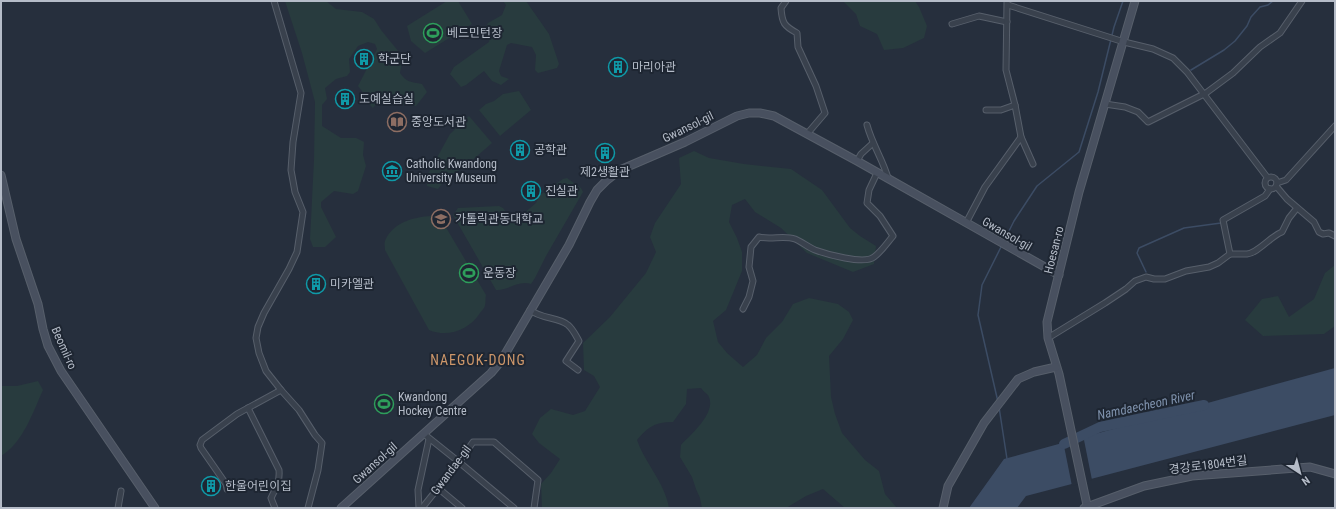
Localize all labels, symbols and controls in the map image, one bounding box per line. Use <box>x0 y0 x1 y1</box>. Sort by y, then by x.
sports icon: 베드민턴장 <box>422 22 444 44</box>
place label: 베드민턴장 <box>447 26 502 40</box>
building icon: 학군단 <box>353 48 375 70</box>
place label: 학군단 <box>378 52 411 66</box>
building icon: 마리아관 <box>607 56 629 78</box>
place label: 마리아관 <box>632 60 676 74</box>
building icon: 도예실습실 <box>334 88 356 110</box>
place label: 도예실습실 <box>359 92 414 106</box>
street label: Gwansol-gil <box>660 109 716 145</box>
library icon: 중앙도서관 <box>386 111 408 133</box>
place label: 중앙도서관 <box>411 115 466 129</box>
building icon: 공학관 <box>509 139 531 161</box>
building icon: 제2생활관 <box>594 142 616 164</box>
place label: 공학관 <box>534 143 567 157</box>
place label: Catholic Kwandong University Museum <box>406 157 497 185</box>
museum icon: Catholic Kwandong University Museum <box>381 160 403 182</box>
place label: 제2생활관 <box>580 165 630 179</box>
building icon: 진실관 <box>520 180 542 202</box>
place label: 진실관 <box>545 184 578 198</box>
school or university icon: 가톨릭관동대학교 <box>430 208 452 230</box>
place label: 가톨릭관동대학교 <box>455 212 543 226</box>
street label: Gwansol-gil <box>980 214 1034 254</box>
street label: Hoesan-ro <box>1041 225 1067 275</box>
sports icon: 운동장 <box>458 262 480 284</box>
place label: 운동장 <box>483 266 516 280</box>
building icon: 미카엘관 <box>305 273 327 295</box>
place label: 미카엘관 <box>330 277 374 291</box>
street label: Beomil-ro <box>48 324 80 372</box>
district label: NAEGOK-DONG <box>430 352 526 368</box>
water label: Namdaecheon River <box>1096 387 1197 423</box>
place label: Kwandong Hockey Centre <box>398 390 467 418</box>
sports icon: Kwandong Hockey Centre <box>373 393 395 415</box>
street label: Gwansol-gil <box>350 439 400 487</box>
street label: Gwandae-gil <box>428 443 474 497</box>
street label: 경강로1804번길 <box>1168 453 1248 477</box>
north arrow <box>1280 453 1320 493</box>
text: N <box>1299 473 1312 488</box>
building icon: 한울어린이집 <box>200 475 222 497</box>
place label: 한울어린이집 <box>225 479 291 493</box>

